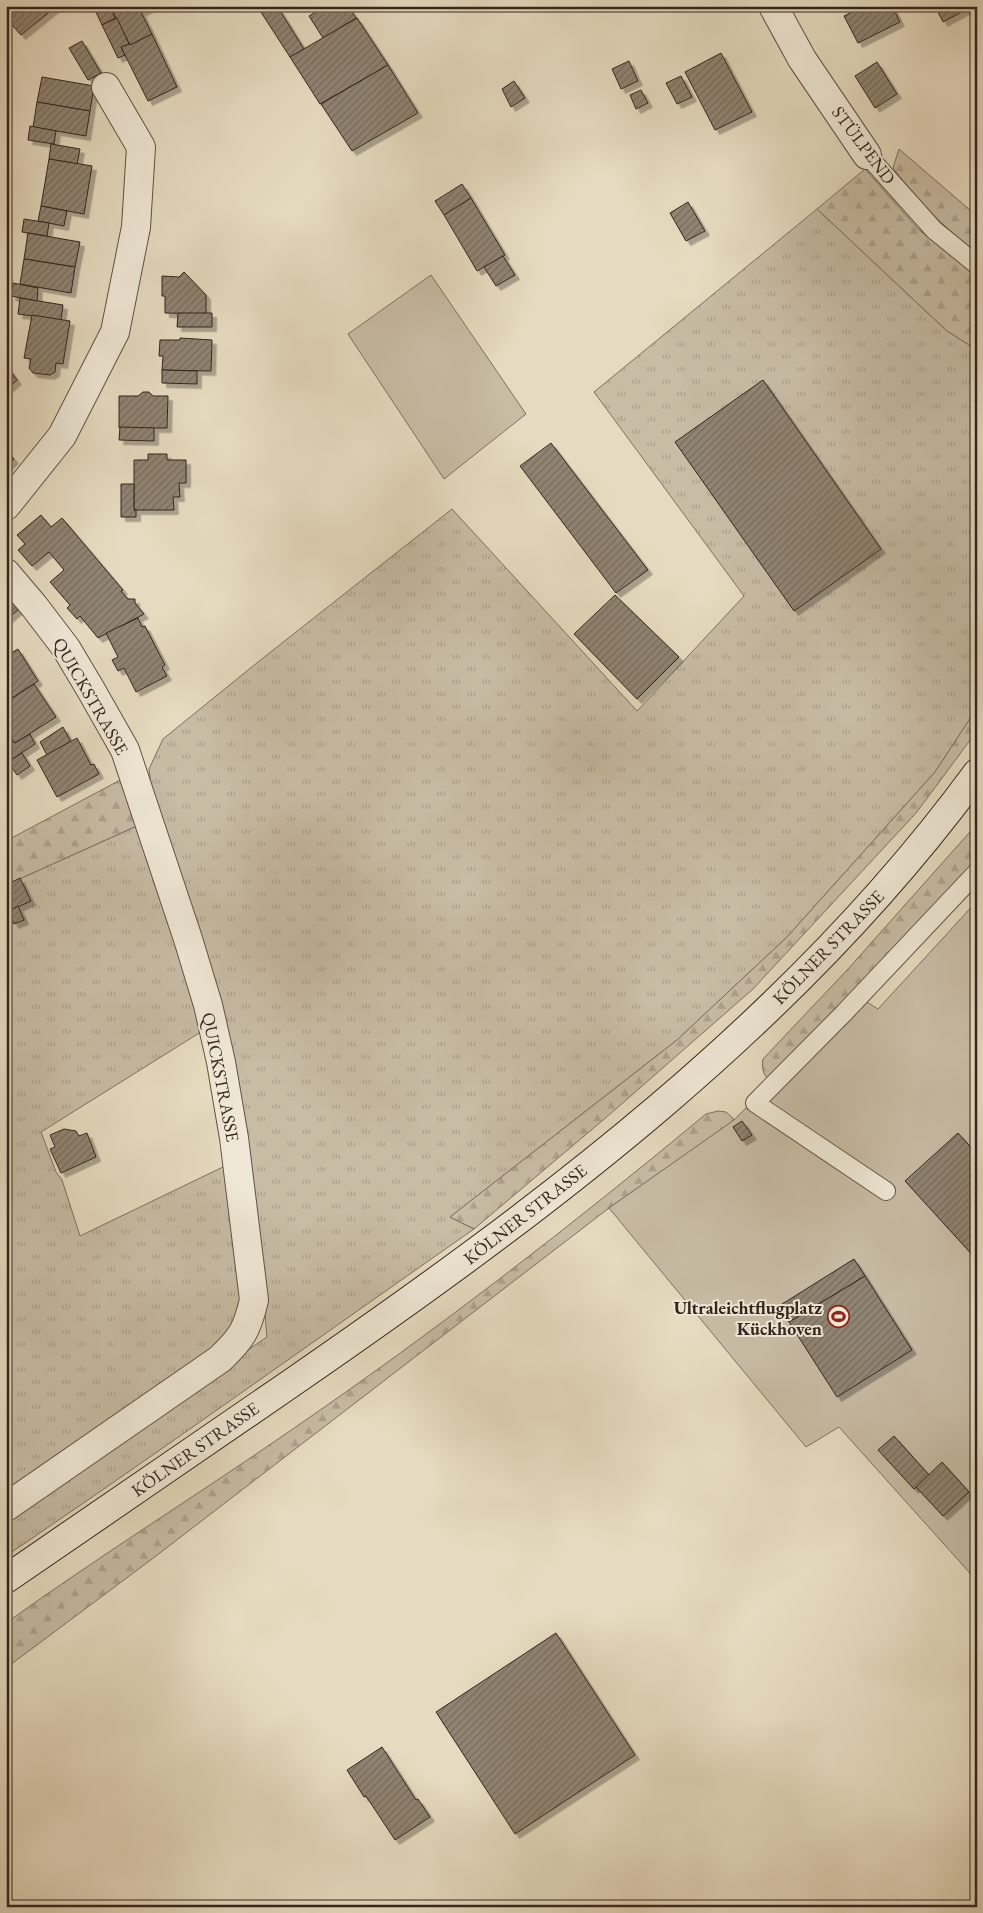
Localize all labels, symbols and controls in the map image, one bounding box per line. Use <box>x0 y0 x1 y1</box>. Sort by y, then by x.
street label: STÜLPEND <box>827 101 901 189</box>
street label: QUICKSTRASSE <box>48 633 134 759</box>
street label: KÖLNER STRASSE <box>767 885 889 1009</box>
street label: QUICKSTRASSE <box>197 1010 245 1144</box>
street label: KÖLNER STRASSE <box>459 1159 591 1269</box>
place label: Ultraleichtflugplatz Kückhoven <box>674 1296 822 1340</box>
sports icon: Ultraleichtflugplatz Kückhoven <box>826 1305 850 1329</box>
street label: KÖLNER STRASSE <box>127 1396 263 1502</box>

